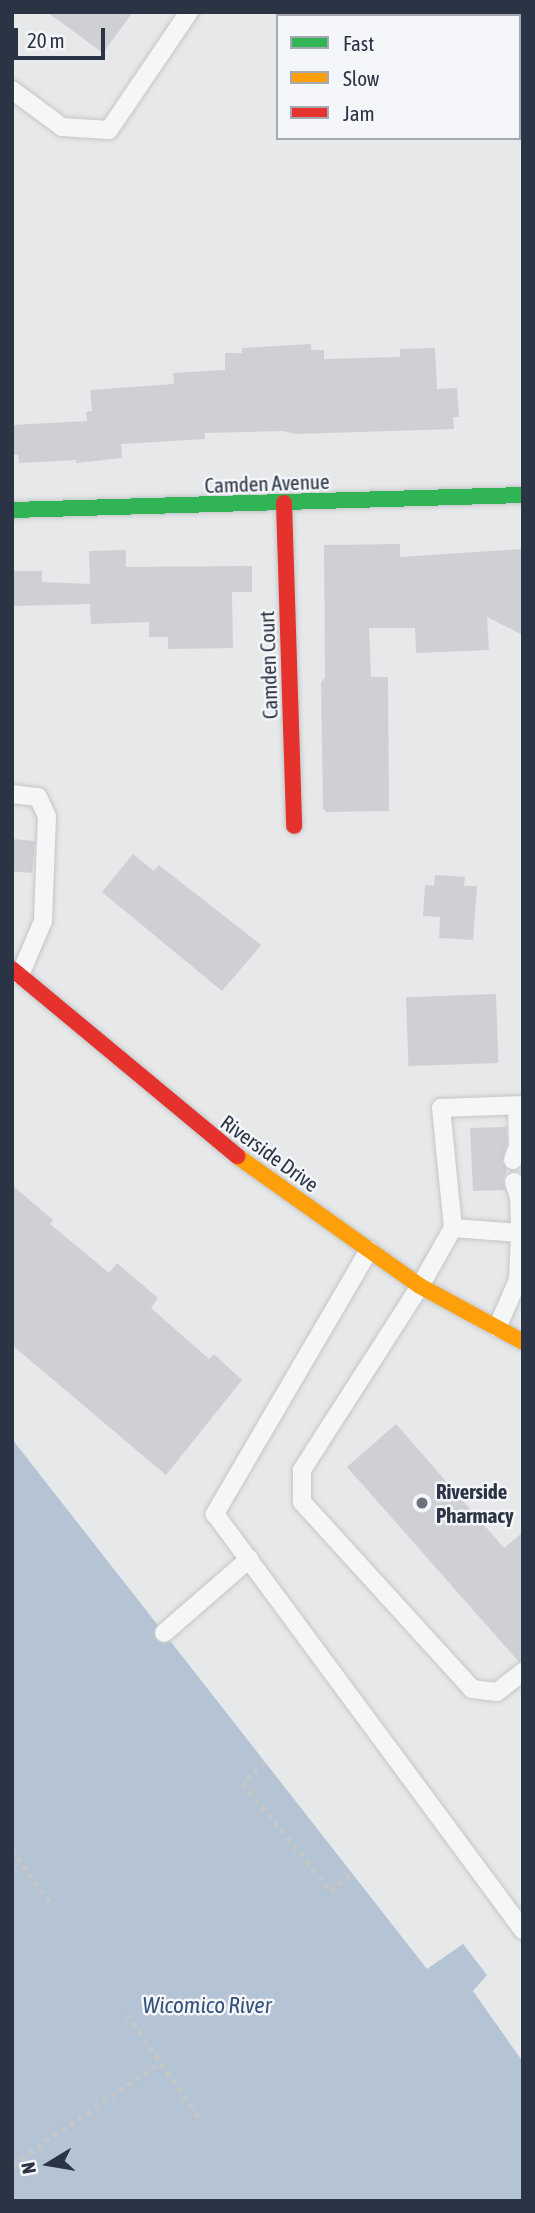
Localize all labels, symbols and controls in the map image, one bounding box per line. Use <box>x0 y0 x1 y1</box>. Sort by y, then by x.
scale bar <box>18 14 108 58</box>
legend <box>276 14 521 140</box>
text: 20 m <box>27 28 65 52</box>
text: Fast <box>343 31 374 55</box>
text: Slow <box>343 66 379 90</box>
text: Jam <box>343 101 375 125</box>
street label: Camden Avenue <box>204 468 330 498</box>
street label: Camden Court <box>254 610 282 720</box>
street label: Riverside Drive <box>216 1109 324 1197</box>
place label: Riverside Pharmacy <box>436 1478 514 1528</box>
marker: Riverside Pharmacy <box>414 1495 430 1511</box>
water label: Wicomico River <box>143 1991 271 2019</box>
north arrow <box>14 2129 84 2199</box>
text: N <box>17 2160 40 2176</box>

